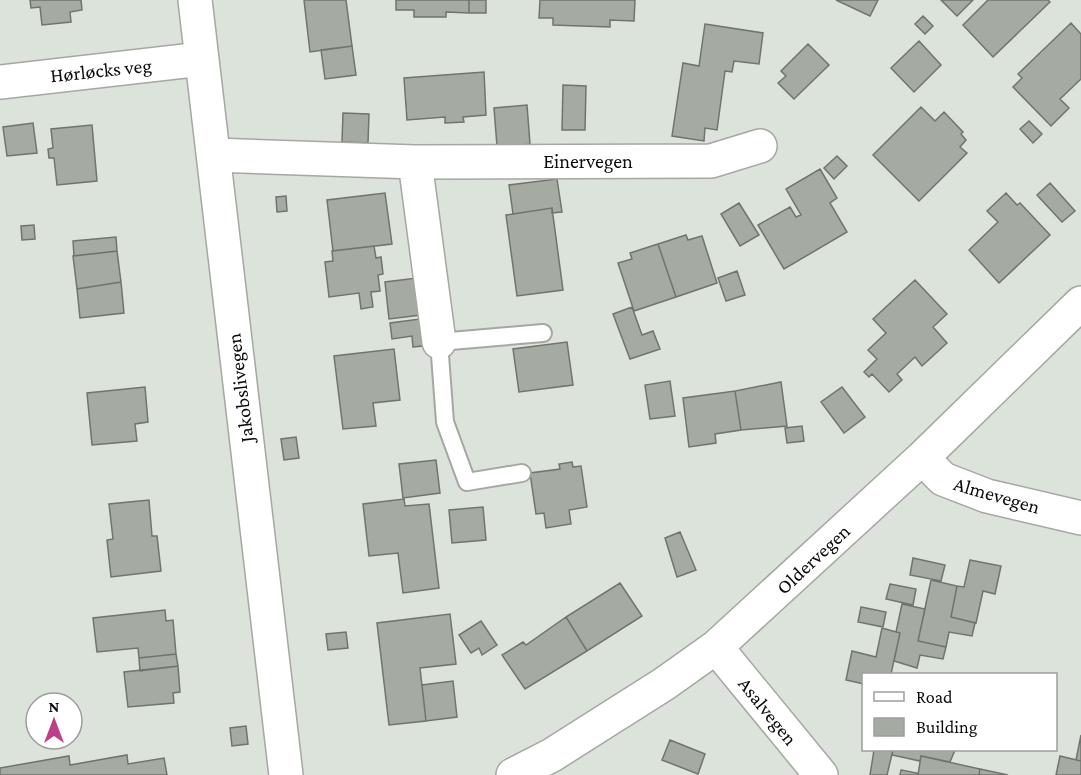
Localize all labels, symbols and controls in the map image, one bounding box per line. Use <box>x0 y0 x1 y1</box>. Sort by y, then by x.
street label: Hørløcks veg <box>49 54 153 87</box>
street label: Einervegen <box>543 150 633 173</box>
street label: Jakobslivegen <box>222 332 259 446</box>
street label: Almevegen <box>951 472 1043 519</box>
street label: Oldervegen <box>772 519 855 599</box>
street label: Asalvegen <box>733 673 802 750</box>
legend <box>862 673 1057 751</box>
text: Road <box>916 687 953 707</box>
north arrow <box>24 691 84 751</box>
text: N <box>49 698 60 715</box>
text: Building <box>916 717 978 737</box>

